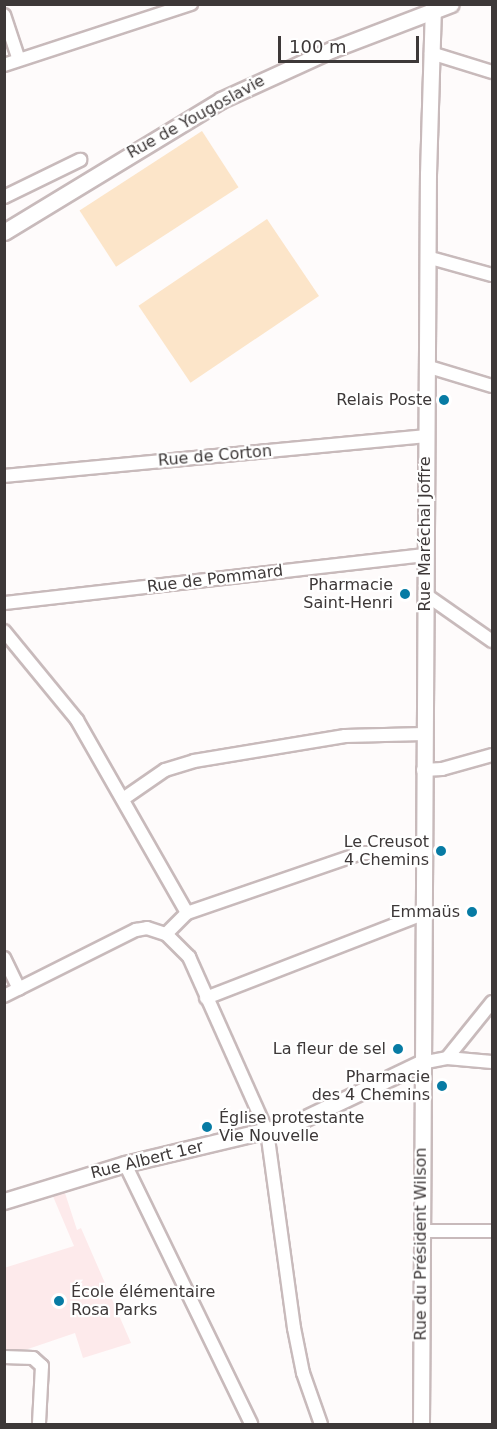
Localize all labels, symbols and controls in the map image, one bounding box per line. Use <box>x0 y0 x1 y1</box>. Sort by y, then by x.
scale bar <box>281 24 422 62</box>
text: 100 m <box>289 36 347 57</box>
street label: Rue de Yougoslavie <box>124 71 268 163</box>
place label: Relais Poste <box>336 390 432 410</box>
marker: Relais Poste <box>437 393 451 407</box>
street label: Rue de Corton <box>157 441 273 471</box>
street label: Rue Maréchal Joffre <box>415 456 435 612</box>
street label: Rue de Pommard <box>146 561 284 597</box>
place label: Pharmacie Saint-Henri <box>303 575 393 613</box>
marker: Pharmacie Saint-Henri <box>398 587 412 601</box>
place label: Le Creusot 4 Chemins <box>344 832 429 870</box>
marker: Le Creusot 4 Chemins <box>434 844 448 858</box>
place label: Emmaüs <box>390 902 460 922</box>
marker: Emmaüs <box>465 905 479 919</box>
place label: La fleur de sel <box>273 1039 386 1059</box>
marker: La fleur de sel <box>391 1042 405 1056</box>
place label: Pharmacie des 4 Chemins <box>312 1067 430 1105</box>
marker: Pharmacie des 4 Chemins <box>435 1079 449 1093</box>
place label: Église protestante Vie Nouvelle <box>219 1108 364 1146</box>
marker: Église protestante Vie Nouvelle <box>200 1120 214 1134</box>
street label: Rue Albert 1er <box>89 1137 205 1183</box>
street label: Rue du Président Wilson <box>411 1147 431 1341</box>
place label: École élémentaire Rosa Parks <box>71 1282 215 1320</box>
marker: École élémentaire Rosa Parks <box>52 1294 66 1308</box>

